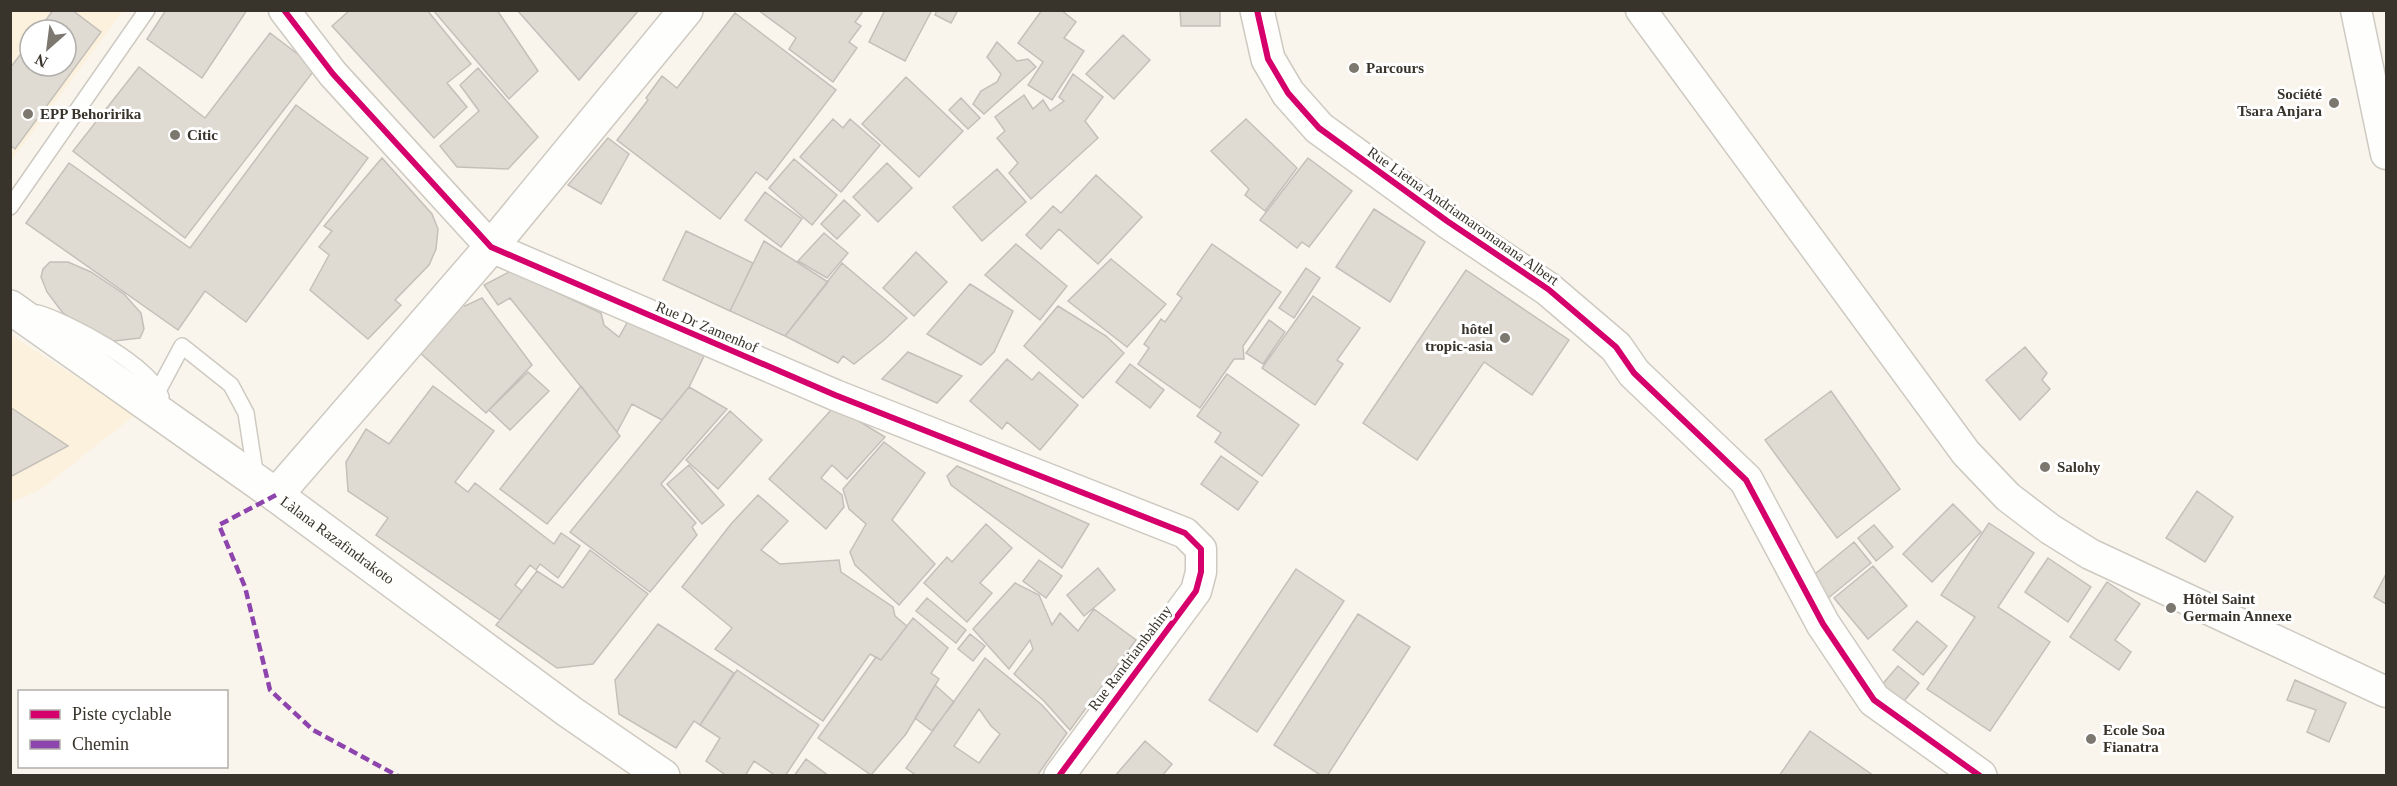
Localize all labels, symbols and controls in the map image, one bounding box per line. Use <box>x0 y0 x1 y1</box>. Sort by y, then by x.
north arrow <box>18 18 78 78</box>
text: N <box>32 50 50 71</box>
place label: Parcours <box>1366 60 1424 76</box>
marker: Parcours <box>1347 61 1361 75</box>
place label: Société Tsara Anjara <box>2237 86 2322 119</box>
marker: Société Tsara Anjara <box>2327 96 2341 110</box>
place label: EPP Behoririka <box>40 106 142 122</box>
marker: EPP Behoririka <box>21 107 35 121</box>
place label: Citic <box>187 127 218 143</box>
marker: Citic <box>168 128 182 142</box>
street label: Rue Lietna Andriamaromanana Albert <box>1364 144 1562 289</box>
street label: Rue Dr Zamenhof <box>654 298 760 356</box>
place label: hôtel tropic-asia <box>1425 321 1493 354</box>
marker: hôtel tropic-asia <box>1498 331 1512 345</box>
place label: Salohy <box>2057 459 2101 475</box>
marker: Salohy <box>2038 460 2052 474</box>
street label: Làlana Razafindrakoto <box>277 493 397 587</box>
place label: Hôtel Saint Germain Annexe <box>2183 591 2292 624</box>
marker: Hôtel Saint Germain Annexe <box>2164 601 2178 615</box>
street label: Rue Randriambahiny <box>1085 602 1175 714</box>
legend <box>18 690 228 768</box>
text: Piste cyclable <box>72 704 171 724</box>
place label: Ecole Soa Fianatra <box>2103 722 2166 755</box>
marker: Ecole Soa Fianatra <box>2084 732 2098 746</box>
text: Chemin <box>72 734 129 754</box>

